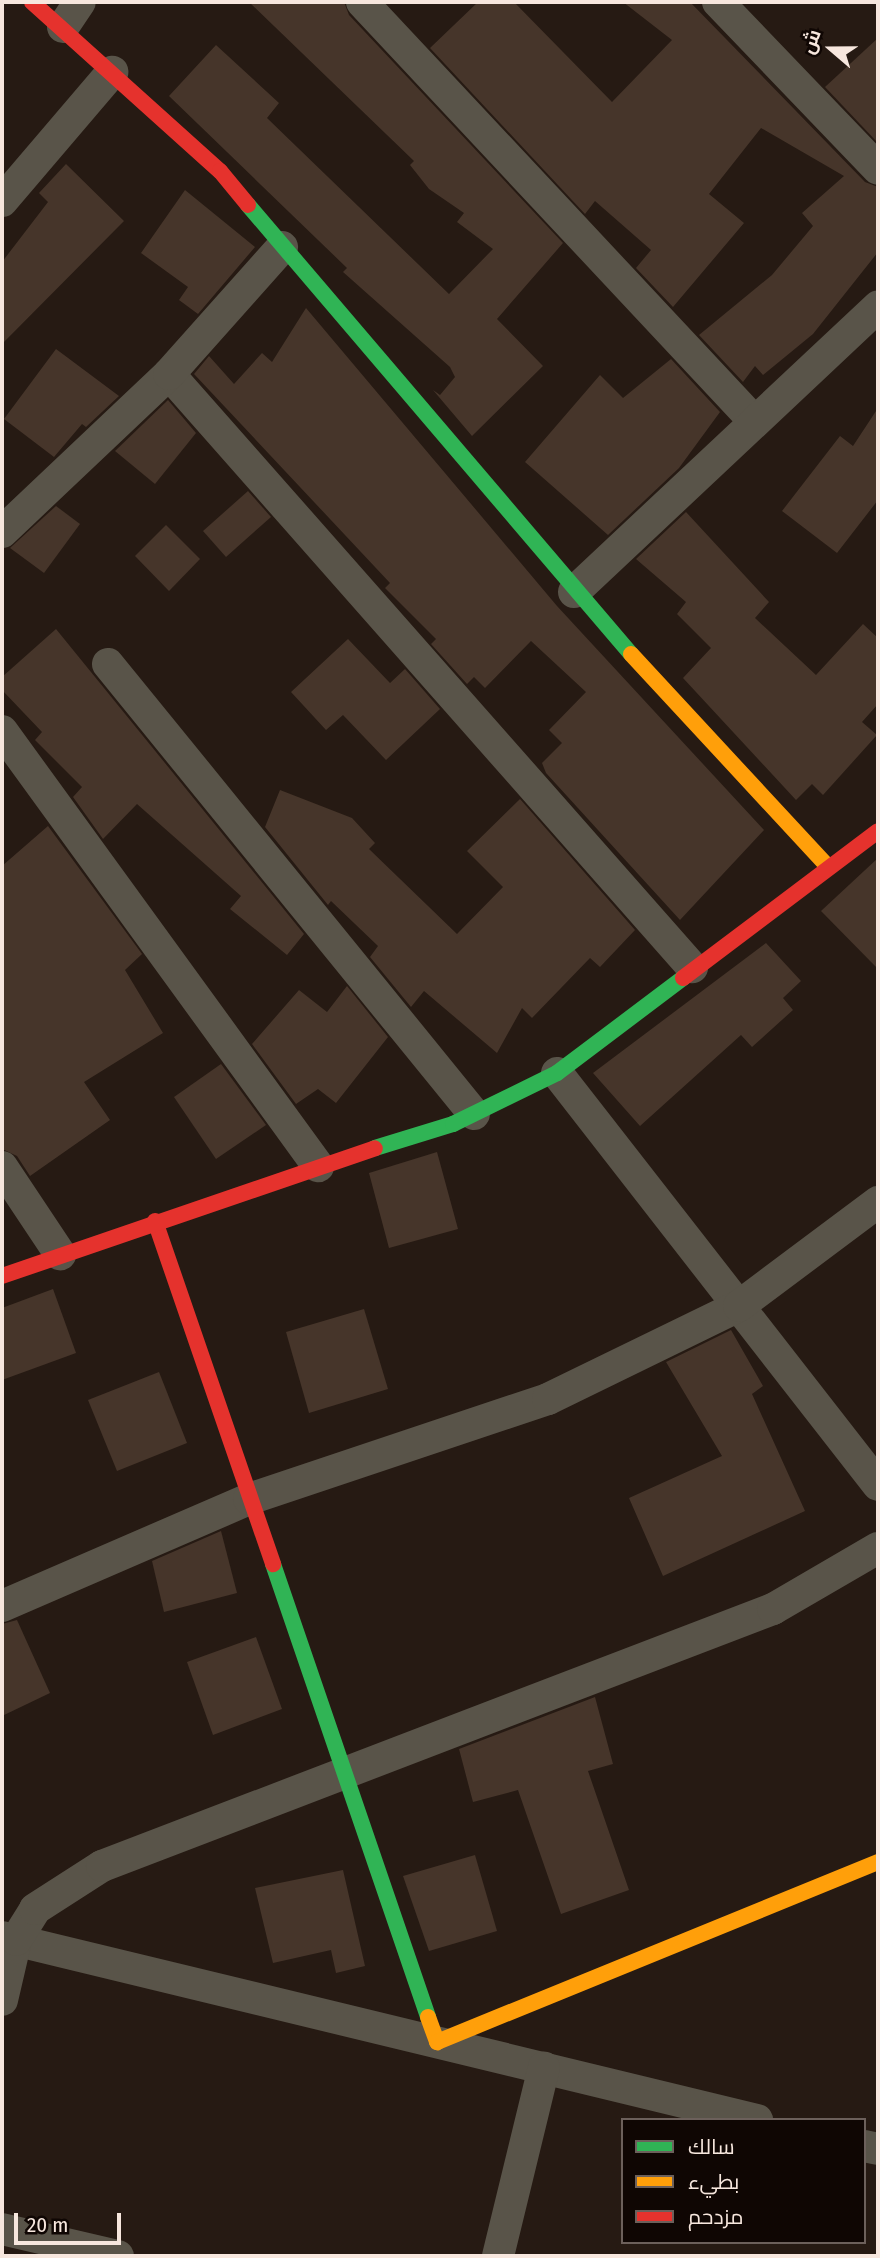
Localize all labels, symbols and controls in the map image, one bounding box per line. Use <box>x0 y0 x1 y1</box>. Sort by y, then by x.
north arrow <box>796 14 866 84</box>
text: ش <box>796 26 826 57</box>
legend <box>621 2118 866 2244</box>
text: سالك <box>688 2134 735 2160</box>
text: بطيء <box>688 2169 739 2195</box>
scale bar <box>18 2198 124 2242</box>
text: مزدحم <box>688 2204 743 2230</box>
text: 20 m <box>27 2212 68 2238</box>

